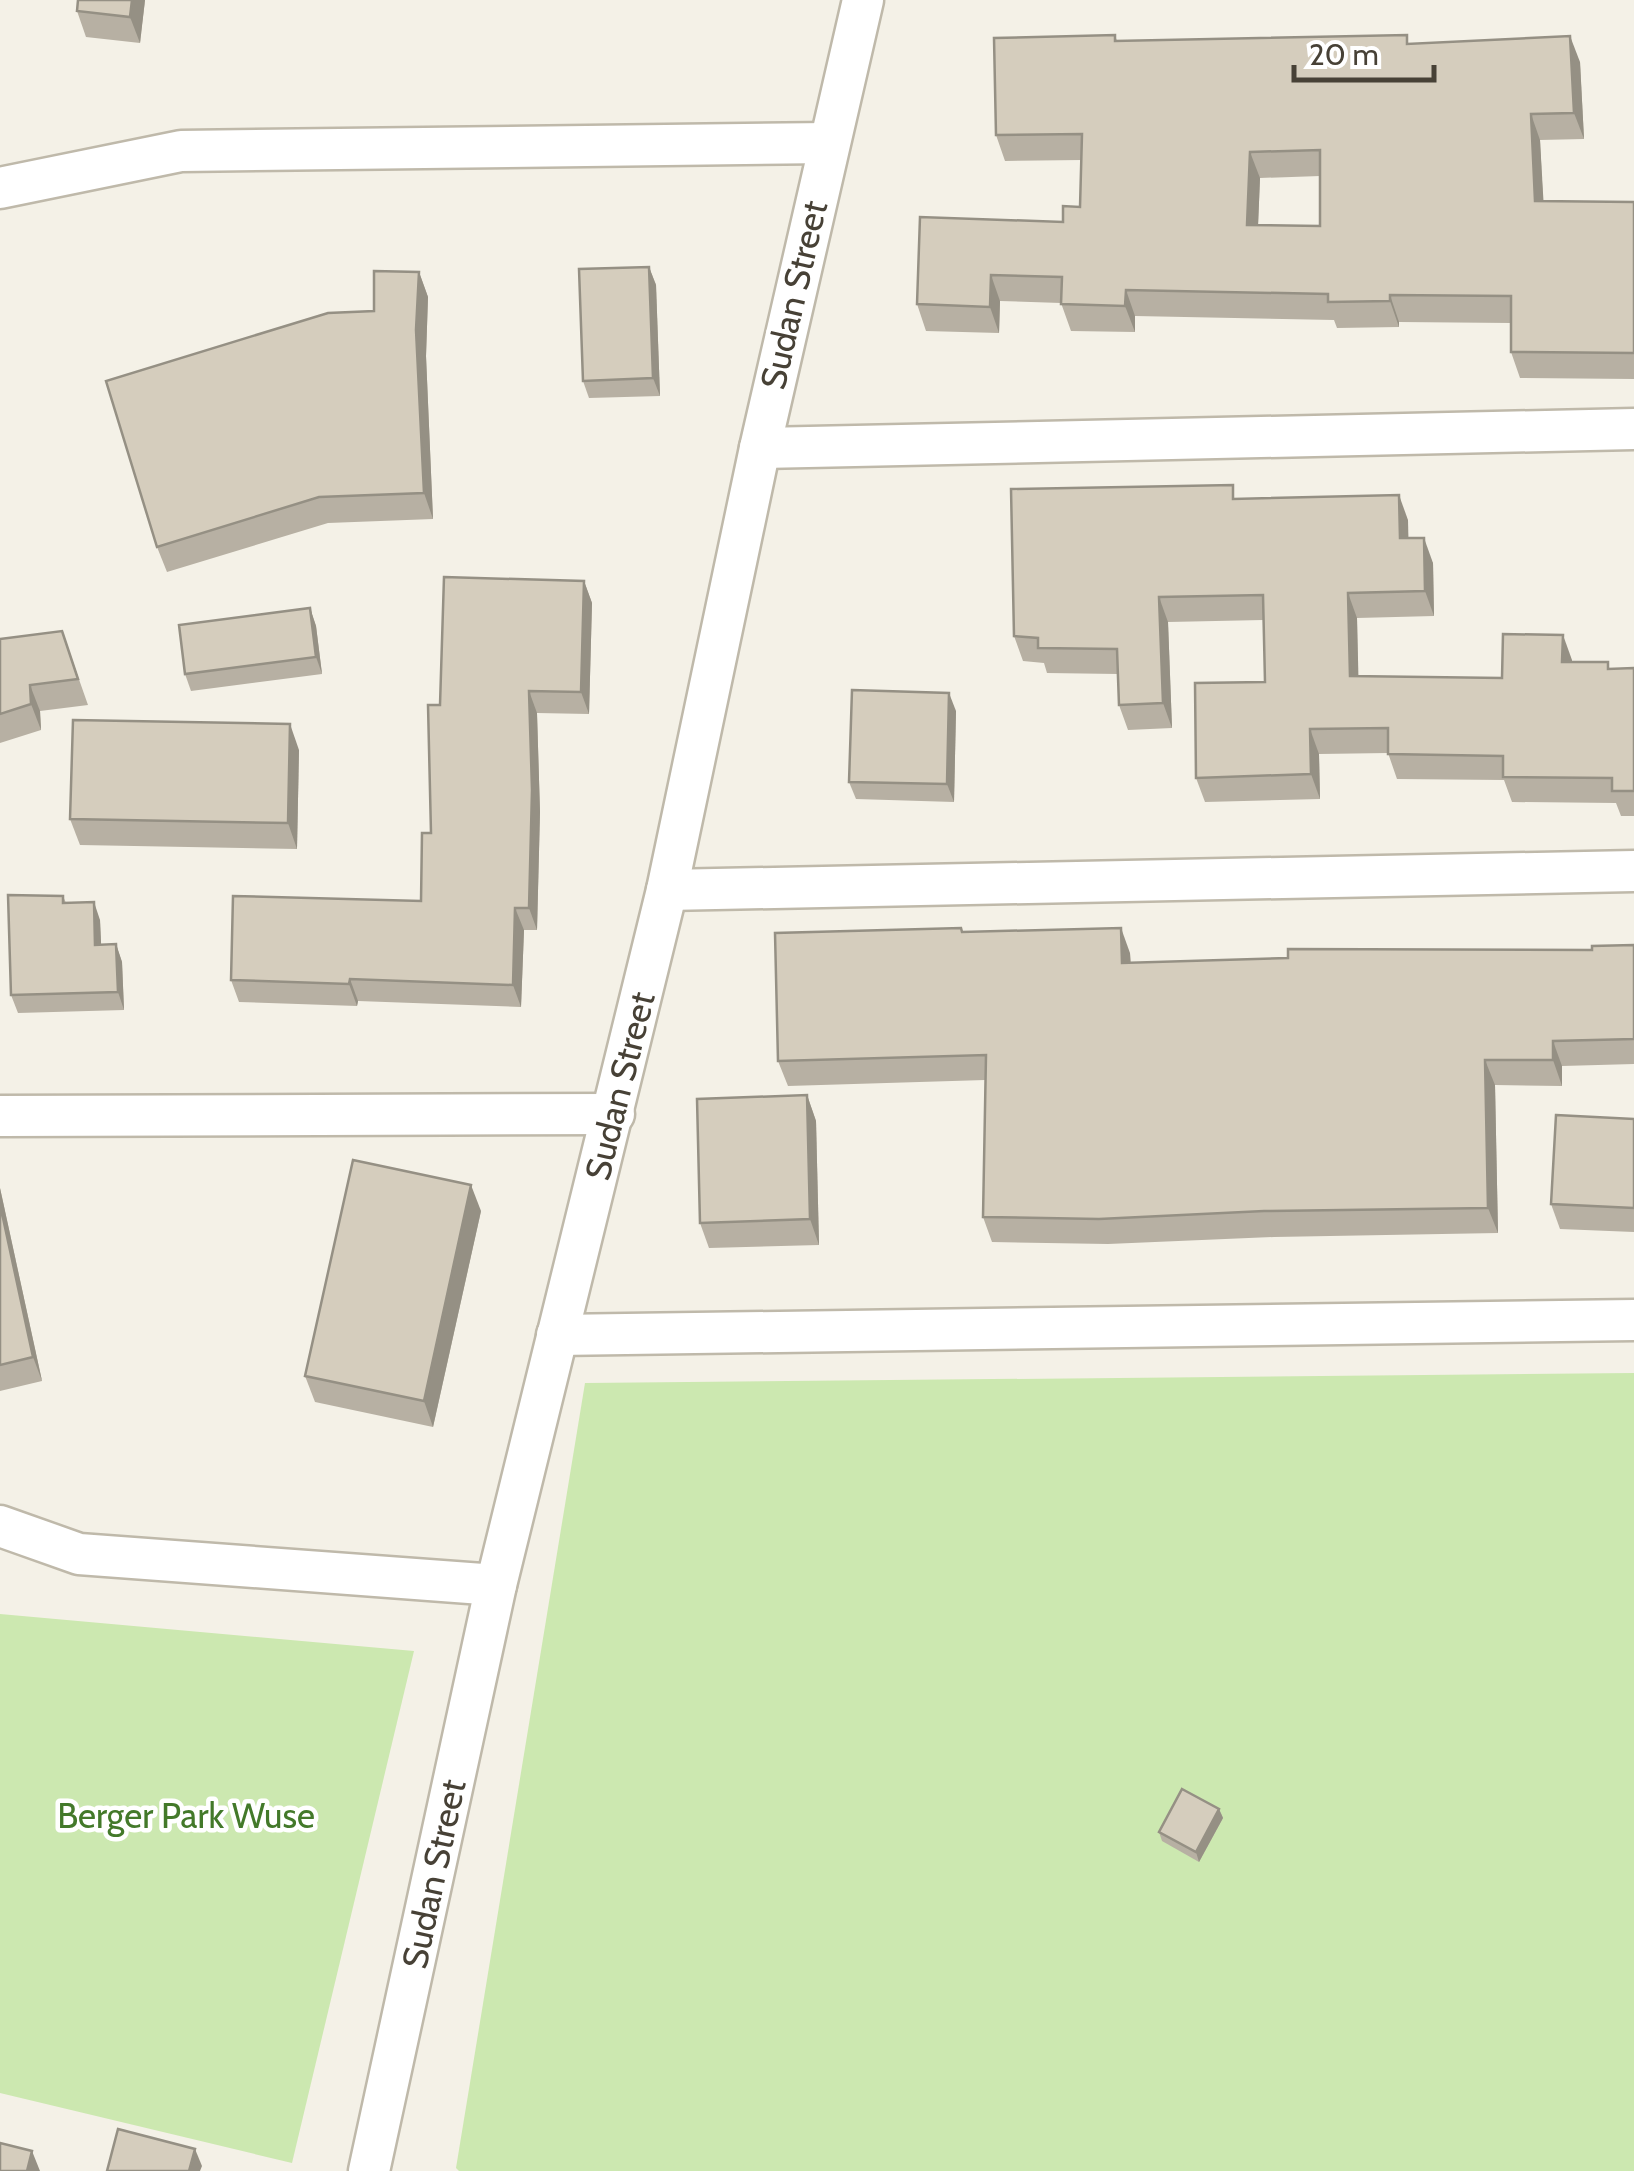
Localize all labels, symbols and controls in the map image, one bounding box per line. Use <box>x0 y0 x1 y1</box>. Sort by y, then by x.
scale bar <box>1294 20 1434 82</box>
text: 20 m <box>1309 36 1379 73</box>
street label: Sudan Street <box>751 196 836 393</box>
street label: Sudan Street <box>575 987 664 1184</box>
street label: Sudan Street <box>393 1775 475 1972</box>
park label: Berger Park Wuse <box>57 1794 315 1837</box>

